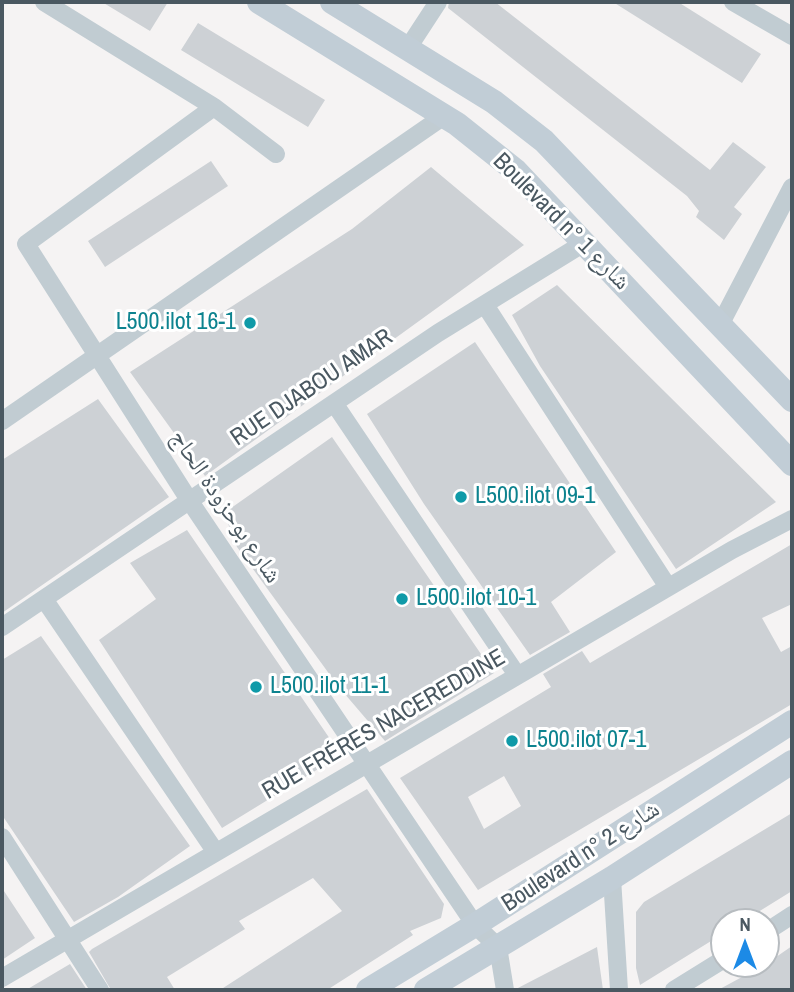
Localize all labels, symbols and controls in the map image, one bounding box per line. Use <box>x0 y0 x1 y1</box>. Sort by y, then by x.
street label: Boulevard n° شارع 1 <box>486 147 636 297</box>
place label: L500.ilot 16-1 <box>116 309 236 337</box>
marker: L500.ilot 16-1 <box>242 315 258 331</box>
street label: RUE DJABOU AMAR <box>226 323 398 453</box>
street label: شارع بوحزودة الحاج <box>163 425 287 589</box>
place label: L500.ilot 09-1 <box>475 483 595 511</box>
marker: L500.ilot 09-1 <box>453 489 469 505</box>
place label: L500.ilot 10-1 <box>416 585 536 613</box>
marker: L500.ilot 10-1 <box>394 591 410 607</box>
street label: RUE FRÉRES NACEREDDINE <box>257 644 511 806</box>
place label: L500.ilot 11-1 <box>270 673 389 701</box>
marker: L500.ilot 11-1 <box>248 679 264 695</box>
place label: L500.ilot 07-1 <box>526 727 646 755</box>
marker: L500.ilot 07-1 <box>504 733 520 749</box>
street label: Boulevard n° شارع 2 <box>497 795 665 919</box>
north arrow <box>710 908 780 978</box>
text: N <box>739 911 751 937</box>

